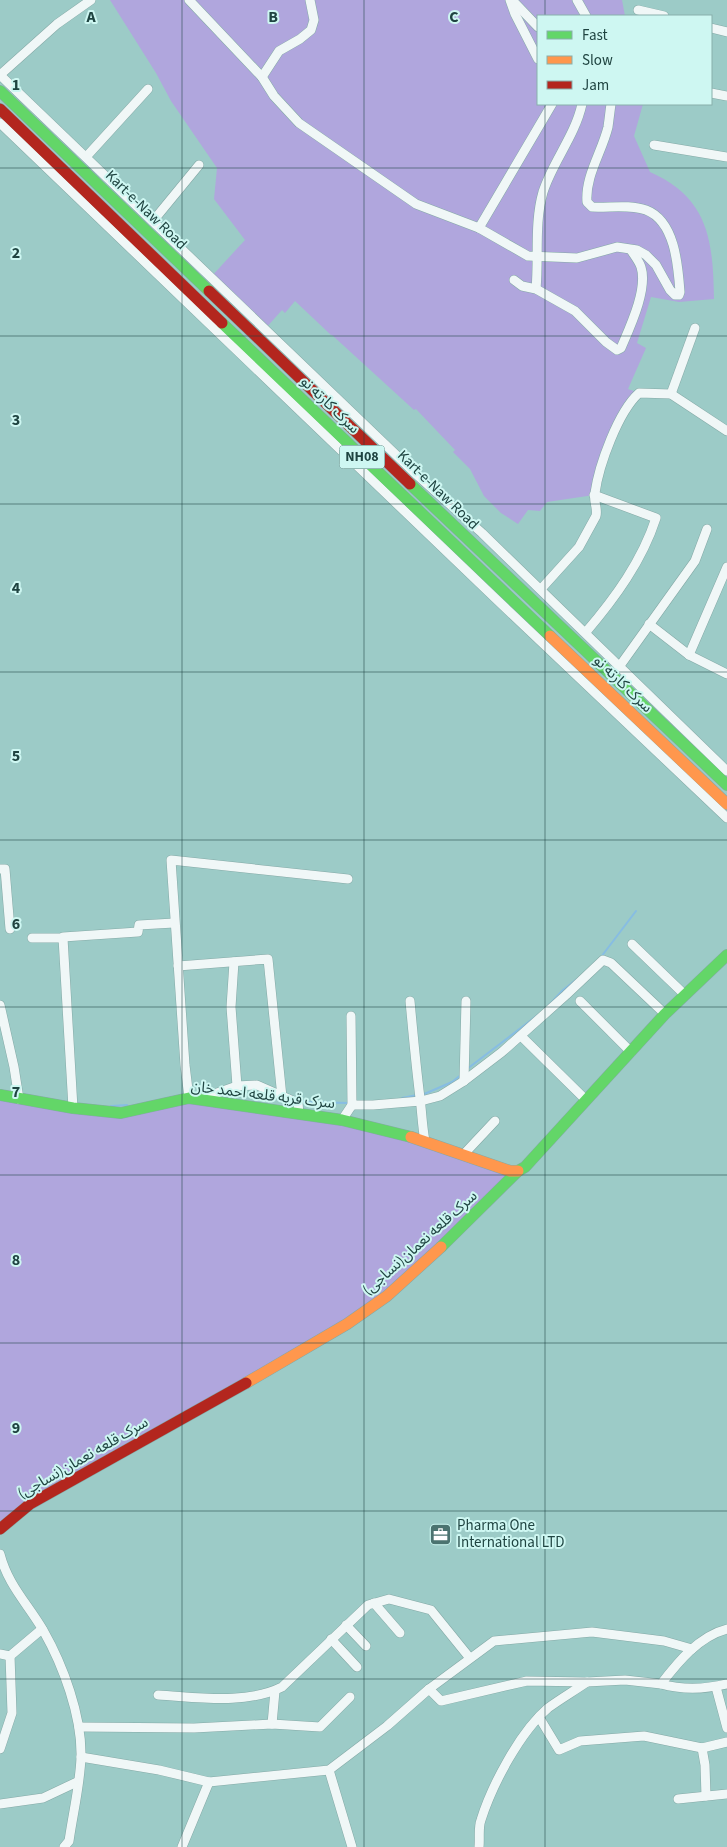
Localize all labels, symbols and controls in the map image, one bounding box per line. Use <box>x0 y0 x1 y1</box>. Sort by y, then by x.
text: A <box>85 6 96 28</box>
text: B <box>268 6 278 28</box>
text: C <box>449 6 459 28</box>
legend <box>537 15 712 105</box>
text: Fast <box>582 25 608 46</box>
text: Slow <box>582 50 613 71</box>
text: 1 <box>12 74 20 96</box>
text: Jam <box>582 75 609 96</box>
street label: Kart-e-Naw Road <box>100 166 192 254</box>
text: 2 <box>12 242 20 264</box>
street label: سرک کارته نو <box>296 371 364 439</box>
text: 3 <box>12 409 20 431</box>
road number: NH08 <box>340 446 384 468</box>
street label: Kart-e-Naw Road <box>392 446 484 534</box>
text: 4 <box>12 577 21 599</box>
street label: سرک کارته نو <box>589 650 657 718</box>
text: 5 <box>12 745 20 767</box>
text: 6 <box>12 913 20 935</box>
street label: سرک قریه قلعه احمد خان <box>190 1076 337 1114</box>
text: 7 <box>12 1081 20 1103</box>
street label: سرک قلعه نعمان(نساجی) <box>358 1186 482 1300</box>
text: 8 <box>12 1249 20 1271</box>
street label: سرک قلعه نعمان(نساجی) <box>14 1412 152 1504</box>
text: 9 <box>12 1417 20 1439</box>
place label: Pharma One International LTD <box>457 1515 564 1553</box>
office icon: Pharma One International LTD <box>429 1522 453 1546</box>

